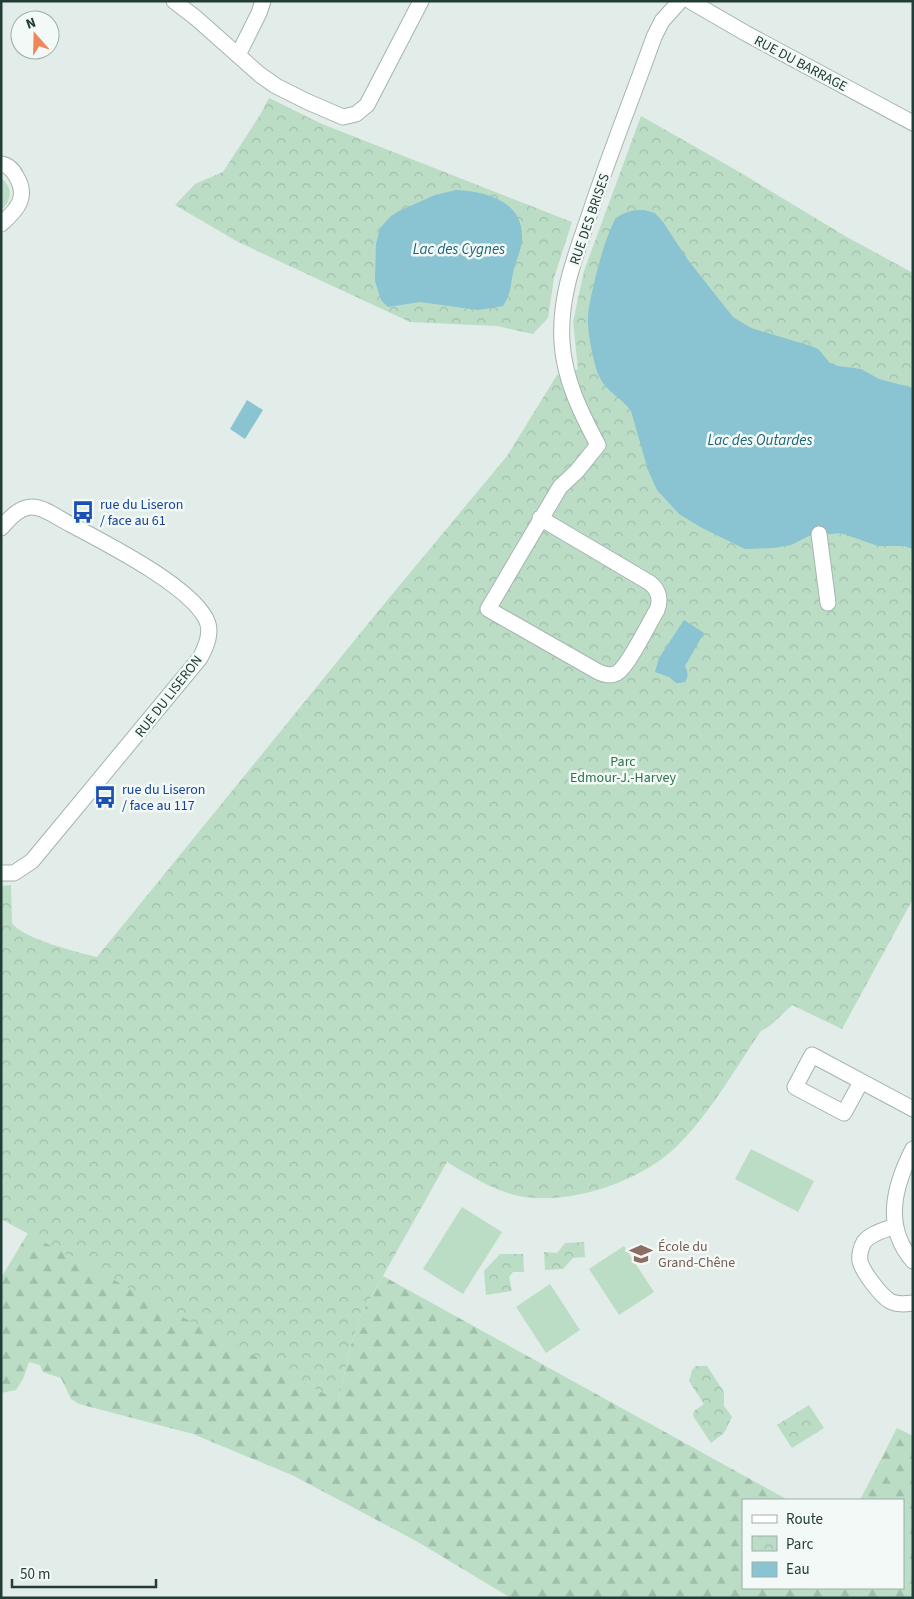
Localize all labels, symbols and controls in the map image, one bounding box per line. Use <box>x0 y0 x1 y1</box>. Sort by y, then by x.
north arrow <box>10 10 60 60</box>
text: N <box>23 13 39 35</box>
street label: RUE DU BARRAGE <box>750 31 851 97</box>
street label: RUE DES BRISES <box>565 171 615 268</box>
water label: Lac des Cygnes <box>413 239 505 260</box>
water label: Lac des Outardes <box>708 430 812 451</box>
place label: rue du Liseron / face au 61 <box>100 495 183 531</box>
bus stop icon: rue du Liseron / face au 61 <box>70 499 96 525</box>
street label: RUE DU LISERON <box>130 651 207 742</box>
park label: Parc Edmour-J.-Harvey <box>570 752 676 788</box>
place label: rue du Liseron / face au 117 <box>122 780 205 816</box>
bus stop icon: rue du Liseron / face au 117 <box>92 784 118 810</box>
place label: École du Grand-Chêne <box>658 1237 735 1273</box>
school or university icon: École du Grand-Chêne <box>628 1241 654 1267</box>
legend <box>742 1499 904 1589</box>
text: Route <box>786 1509 823 1530</box>
text: Parc <box>786 1534 813 1555</box>
scale bar <box>12 1556 156 1588</box>
text: Eau <box>786 1559 810 1580</box>
text: 50 m <box>20 1564 50 1585</box>

